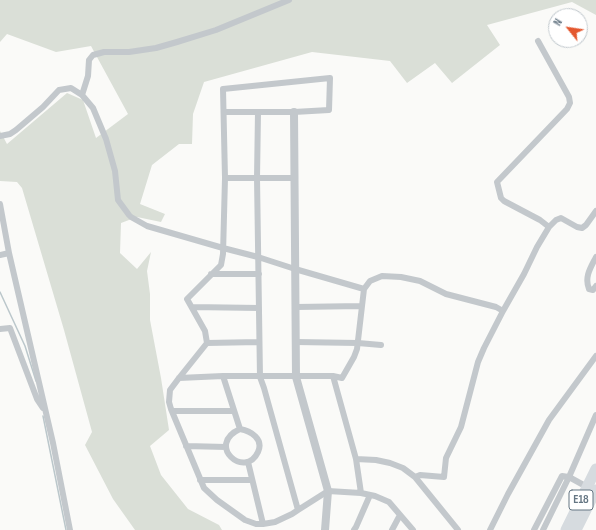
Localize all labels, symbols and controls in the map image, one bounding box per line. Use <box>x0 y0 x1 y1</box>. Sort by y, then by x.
north arrow <box>548 8 588 48</box>
text: N <box>551 16 565 28</box>
road number: E18 <box>569 490 593 510</box>

